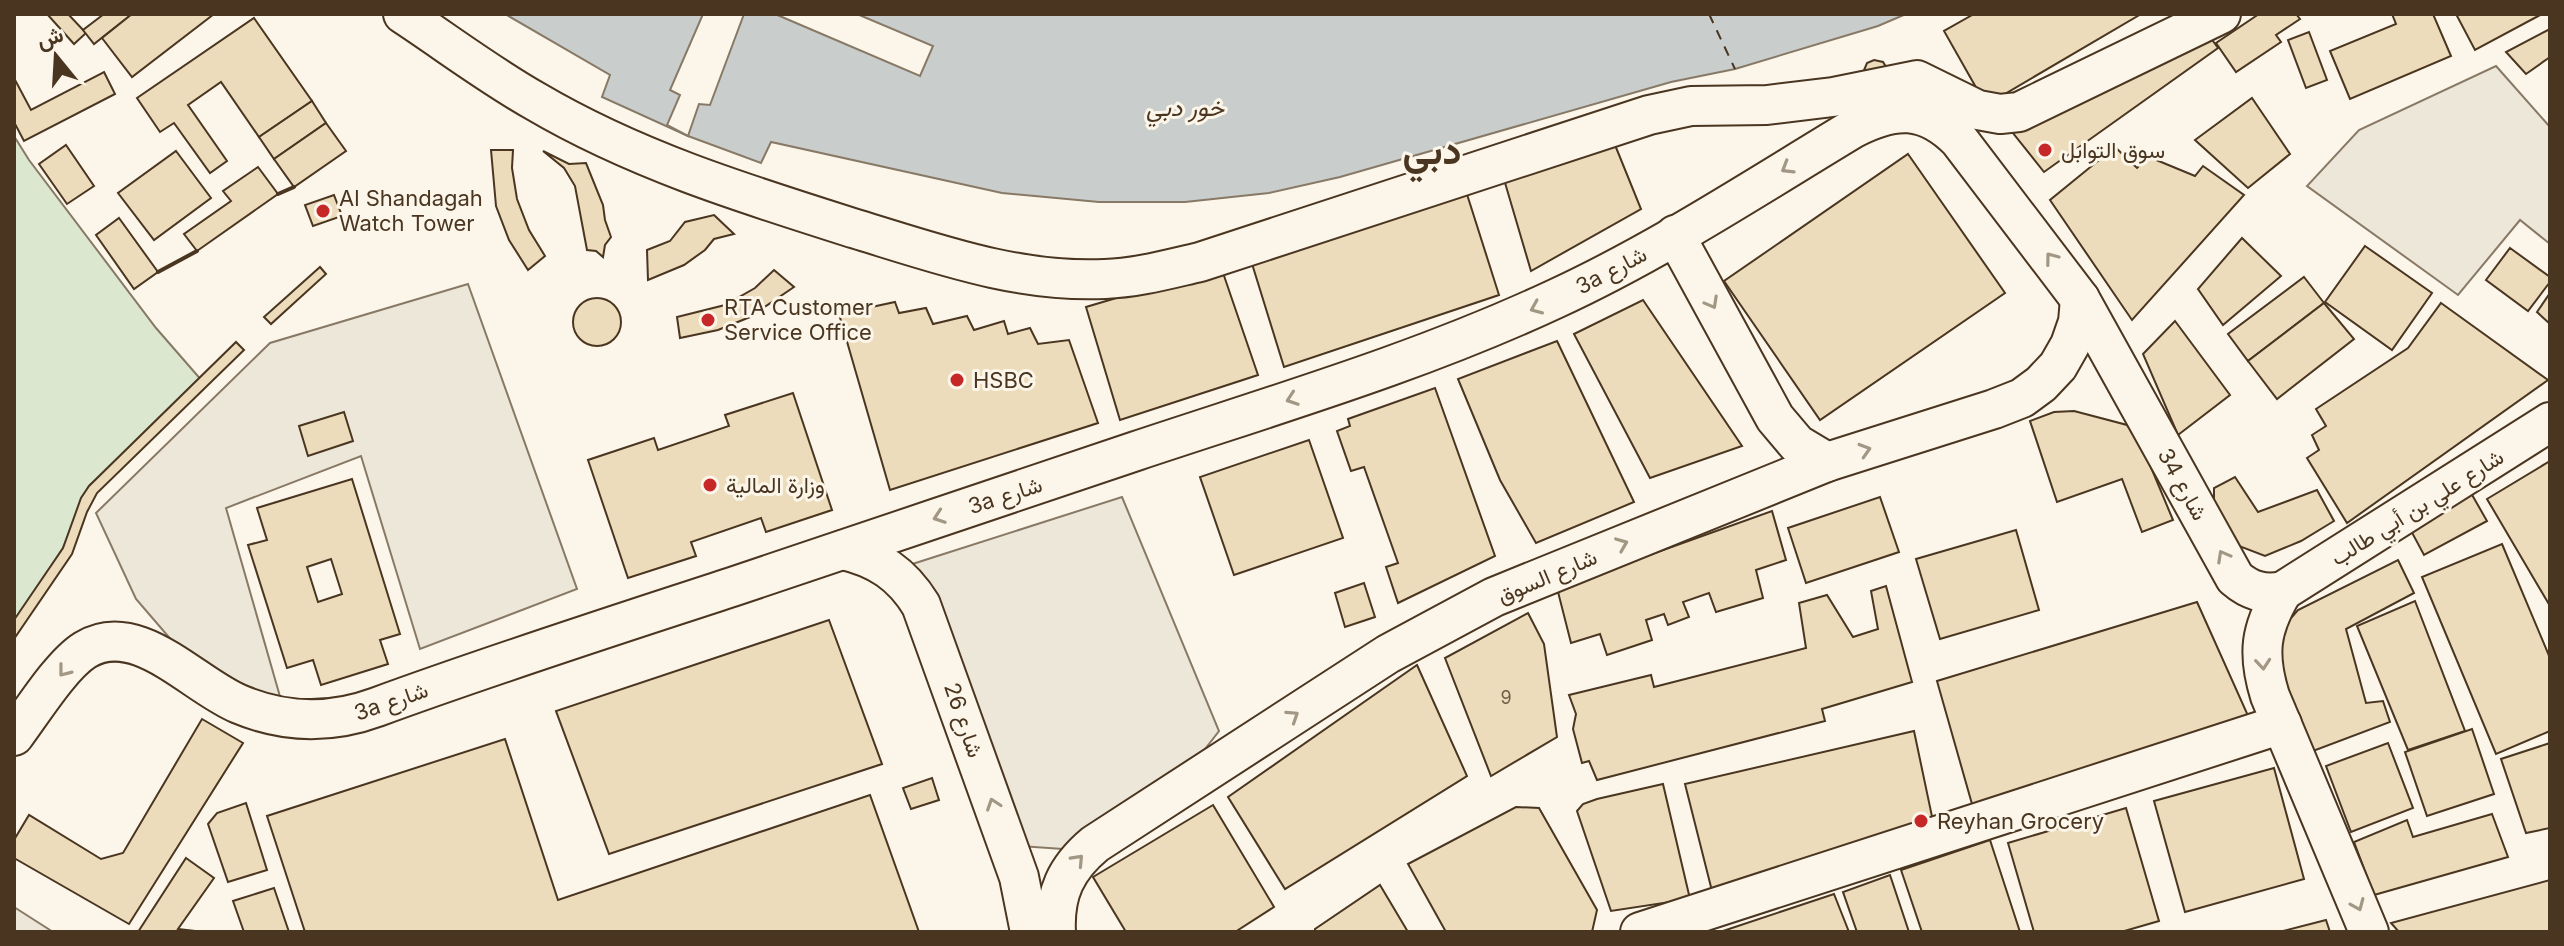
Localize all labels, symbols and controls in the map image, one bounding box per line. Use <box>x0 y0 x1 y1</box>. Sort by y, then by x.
north arrow <box>16 16 96 96</box>
text: ش <box>33 21 67 54</box>
water label: خور دبي <box>1146 93 1225 127</box>
district label: دبي <box>1402 127 1462 183</box>
place label: سوق التوابل <box>2061 137 2165 164</box>
marker: سوق التوابل <box>2036 141 2054 159</box>
one-way arrow <box>1781 158 1796 174</box>
place label: Al Shandagah Watch Tower <box>339 185 483 236</box>
marker: Al Shandagah Watch Tower <box>314 202 332 220</box>
street label: 3a شارع <box>1571 241 1652 301</box>
one-way arrow <box>2047 253 2061 267</box>
place label: RTA Customer Service Office <box>724 294 873 345</box>
one-way arrow <box>1702 295 1718 309</box>
one-way arrow <box>1529 298 1544 314</box>
marker: RTA Customer Service Office <box>699 311 717 329</box>
place label: HSBC <box>973 367 1034 393</box>
marker: HSBC <box>948 371 966 389</box>
one-way arrow <box>1286 390 1300 406</box>
one-way arrow <box>1857 443 1871 459</box>
street label: شارع 34 <box>2151 443 2213 525</box>
street label: شارع علي بن أبي طالب <box>2326 443 2511 576</box>
street label: 3a شارع <box>965 471 1046 521</box>
place label: وزارة المالية <box>726 472 825 499</box>
marker: وزارة المالية <box>701 476 719 494</box>
one-way arrow <box>933 507 947 523</box>
one-way arrow <box>1614 538 1628 554</box>
street label: شارع السوق <box>1493 543 1601 610</box>
one-way arrow <box>2217 551 2233 565</box>
one-way arrow <box>2254 658 2271 671</box>
one-way arrow <box>59 662 73 677</box>
street label: 3a شارع <box>351 676 432 728</box>
street label: شارع 26 <box>937 679 989 762</box>
house number: 9 <box>1500 687 1512 708</box>
one-way arrow <box>1285 710 1299 725</box>
one-way arrow <box>986 797 1003 811</box>
place label: Reyhan Grocery <box>1937 808 2104 834</box>
marker: Reyhan Grocery <box>1912 812 1930 830</box>
one-way arrow <box>1069 855 1083 870</box>
one-way arrow <box>2348 897 2364 911</box>

